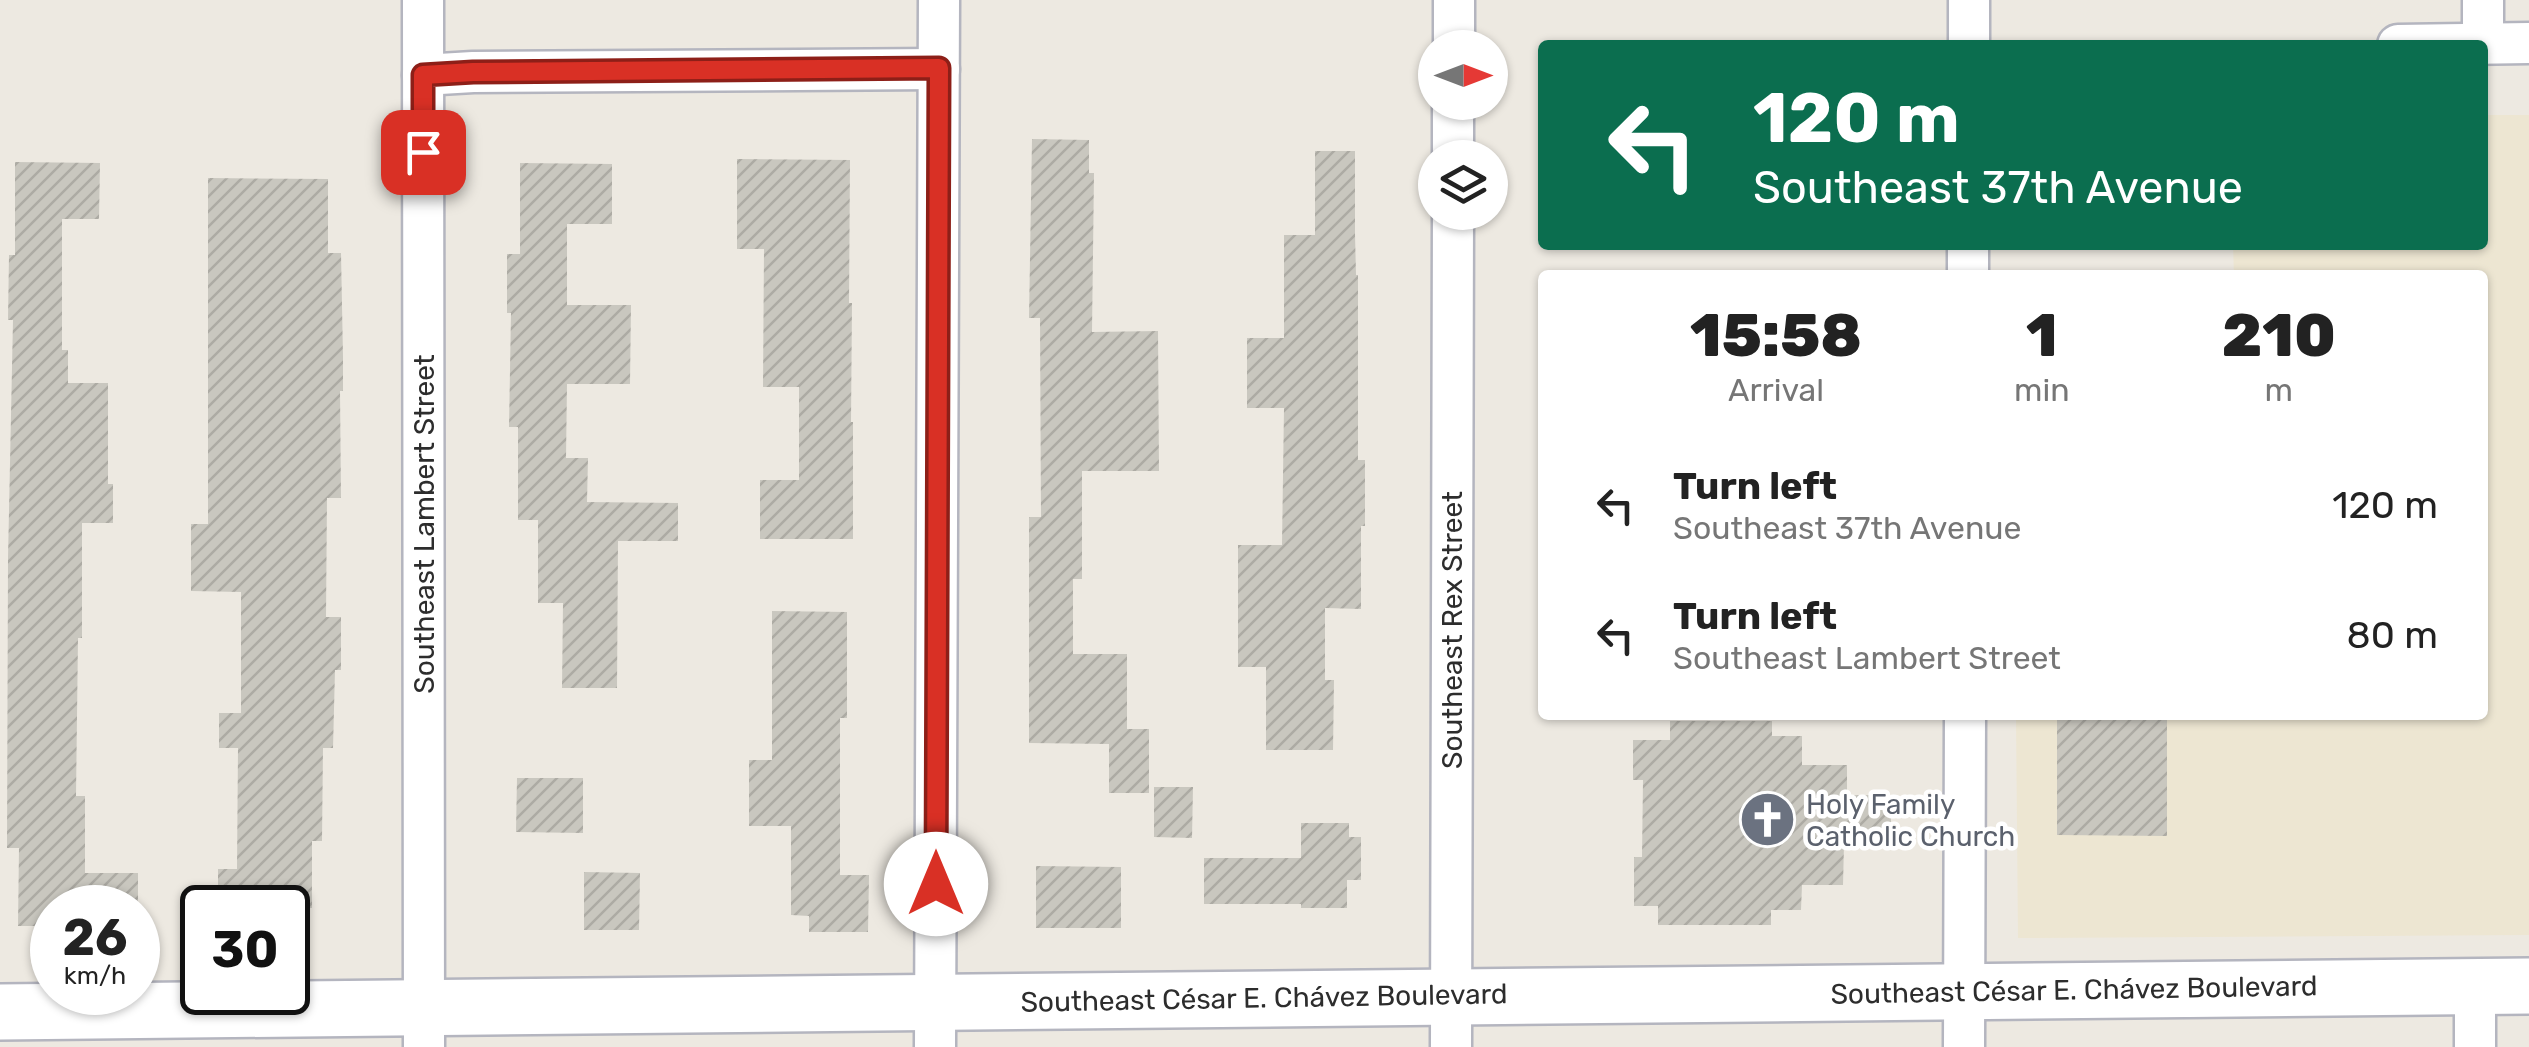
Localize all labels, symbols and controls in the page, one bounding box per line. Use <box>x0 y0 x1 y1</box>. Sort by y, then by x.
north arrow <box>1418 30 1508 120</box>
map controls <box>1418 30 1508 230</box>
text: 120 m <box>1753 77 1960 160</box>
icon: left <box>1588 80 1718 210</box>
pin <box>381 110 466 195</box>
icon: arrive <box>396 125 451 180</box>
button: layers <box>1418 140 1508 230</box>
text: Southeast 37th Avenue <box>1753 161 2243 214</box>
text: 15:58 <box>1690 300 1862 371</box>
text: 1 <box>2026 300 2058 371</box>
text: 210 <box>2222 300 2336 371</box>
street label: Southeast Lambert Street <box>408 354 441 694</box>
text: Arrival <box>1728 371 1824 409</box>
text: min <box>2014 371 2070 409</box>
text: m <box>2265 371 2293 409</box>
text: Turn left <box>1673 463 1837 509</box>
icon: left <box>1588 478 1643 533</box>
text: 120 m <box>2332 482 2438 528</box>
street label: Southeast Rex Street <box>1436 491 1469 769</box>
text: Southeast 37th Avenue <box>1673 509 2022 547</box>
text: Turn left <box>1673 593 1837 639</box>
icon: left <box>1588 608 1643 663</box>
text: 80 m <box>2347 612 2438 658</box>
text: Southeast Lambert Street <box>1673 639 2061 677</box>
place label: Holy Family Catholic Church <box>1806 788 2015 853</box>
church icon: Holy Family Catholic Church <box>1737 790 1797 850</box>
position arrow <box>884 832 988 936</box>
speed limit sign: 30 <box>180 885 310 1015</box>
text: 26 <box>62 908 128 968</box>
text: km/h <box>64 961 126 990</box>
street label: Southeast César E. Chávez Boulevard <box>1830 969 2318 1011</box>
street label: Southeast César E. Chávez Boulevard <box>1020 977 1508 1019</box>

